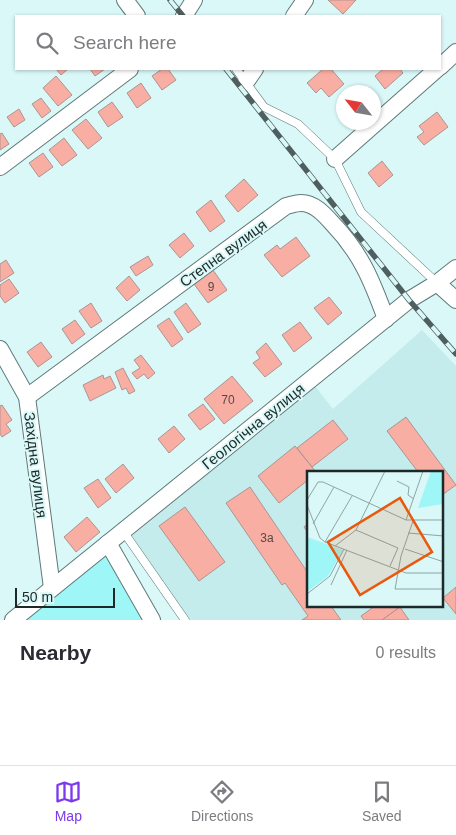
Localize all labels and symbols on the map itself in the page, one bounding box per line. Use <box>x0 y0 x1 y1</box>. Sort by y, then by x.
north arrow <box>336 85 381 130</box>
street label: Степна вулиця <box>176 216 270 290</box>
house number: 9 <box>208 280 215 294</box>
street label: Геологічна вулиця <box>198 379 308 473</box>
house number: 70 <box>221 393 235 407</box>
street label: Західна вулиця <box>21 411 51 519</box>
inset map <box>307 471 444 608</box>
house number: 3а <box>260 531 274 545</box>
scale bar <box>15 585 115 608</box>

